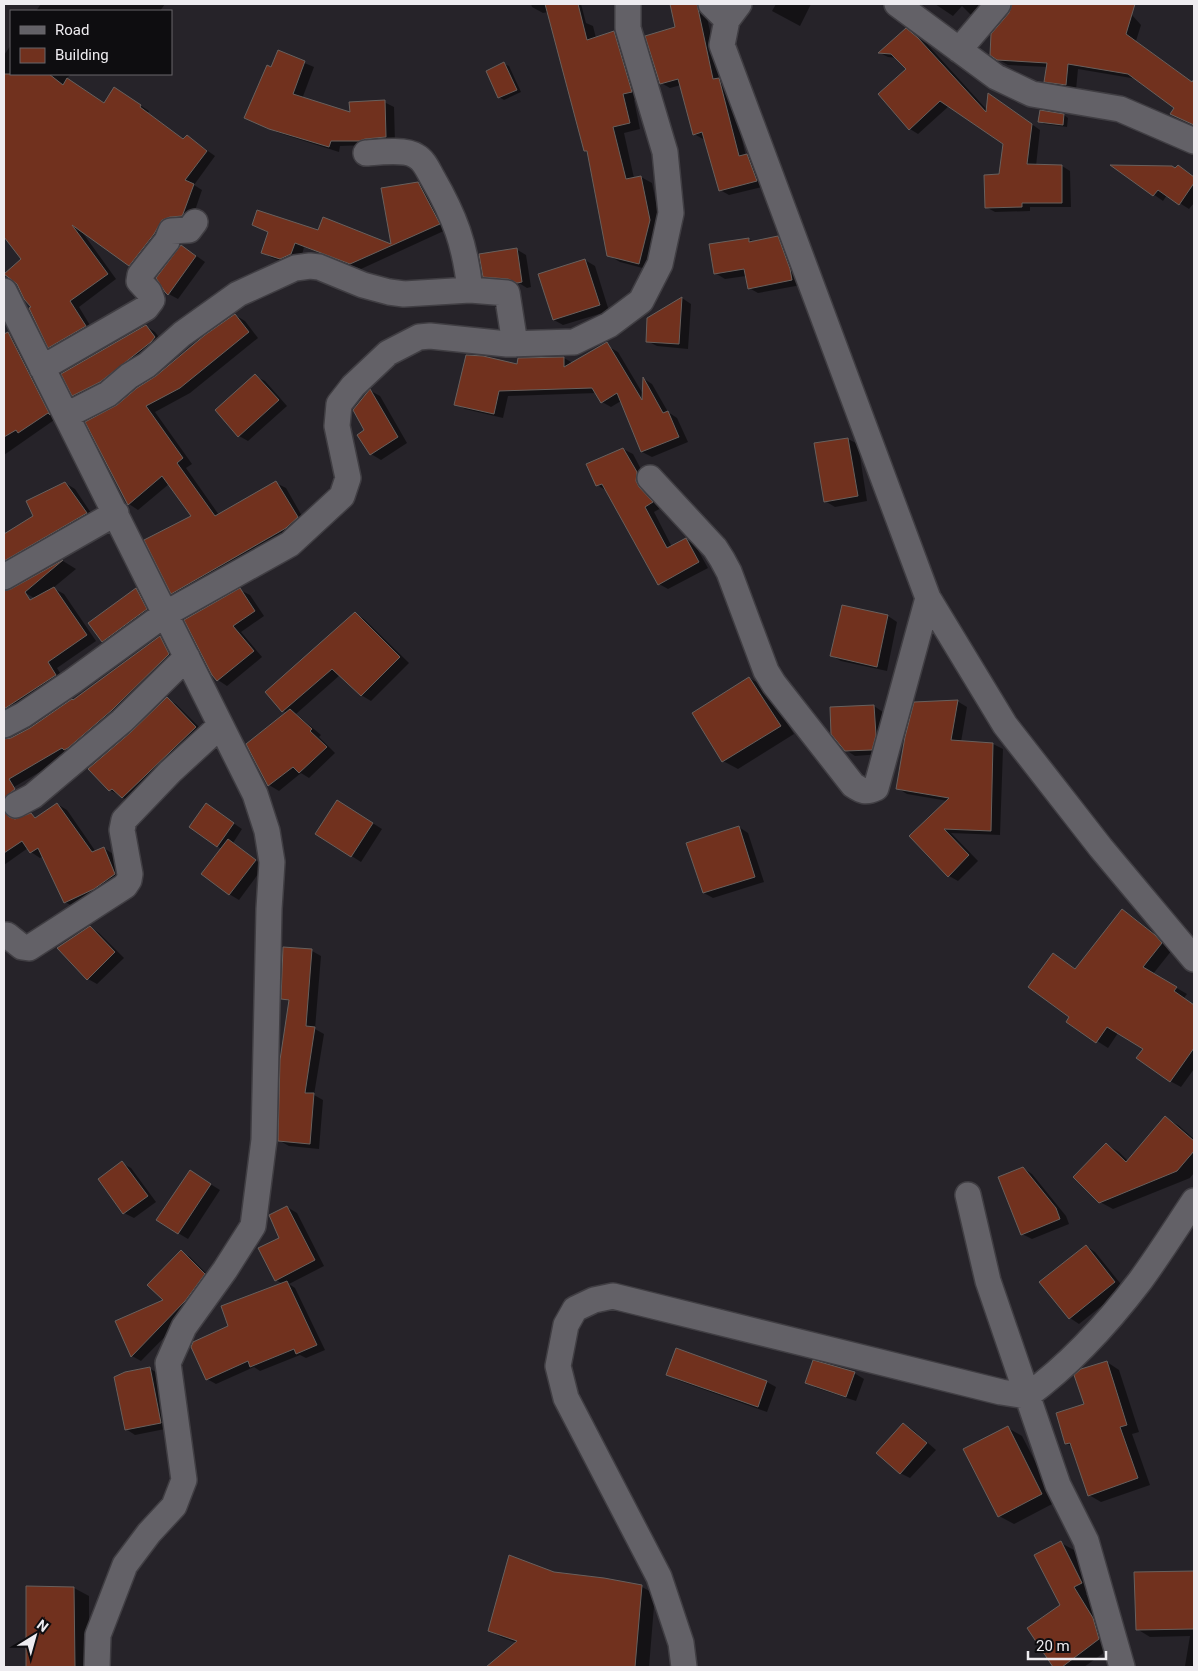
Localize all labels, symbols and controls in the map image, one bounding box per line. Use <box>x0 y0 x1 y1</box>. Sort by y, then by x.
legend <box>10 10 172 75</box>
text: Road <box>55 21 89 39</box>
text: Building <box>55 46 109 64</box>
north arrow <box>10 1611 60 1661</box>
text: N <box>34 1616 52 1635</box>
scale bar <box>1028 1628 1106 1660</box>
text: 20 m <box>1036 1637 1070 1655</box>

